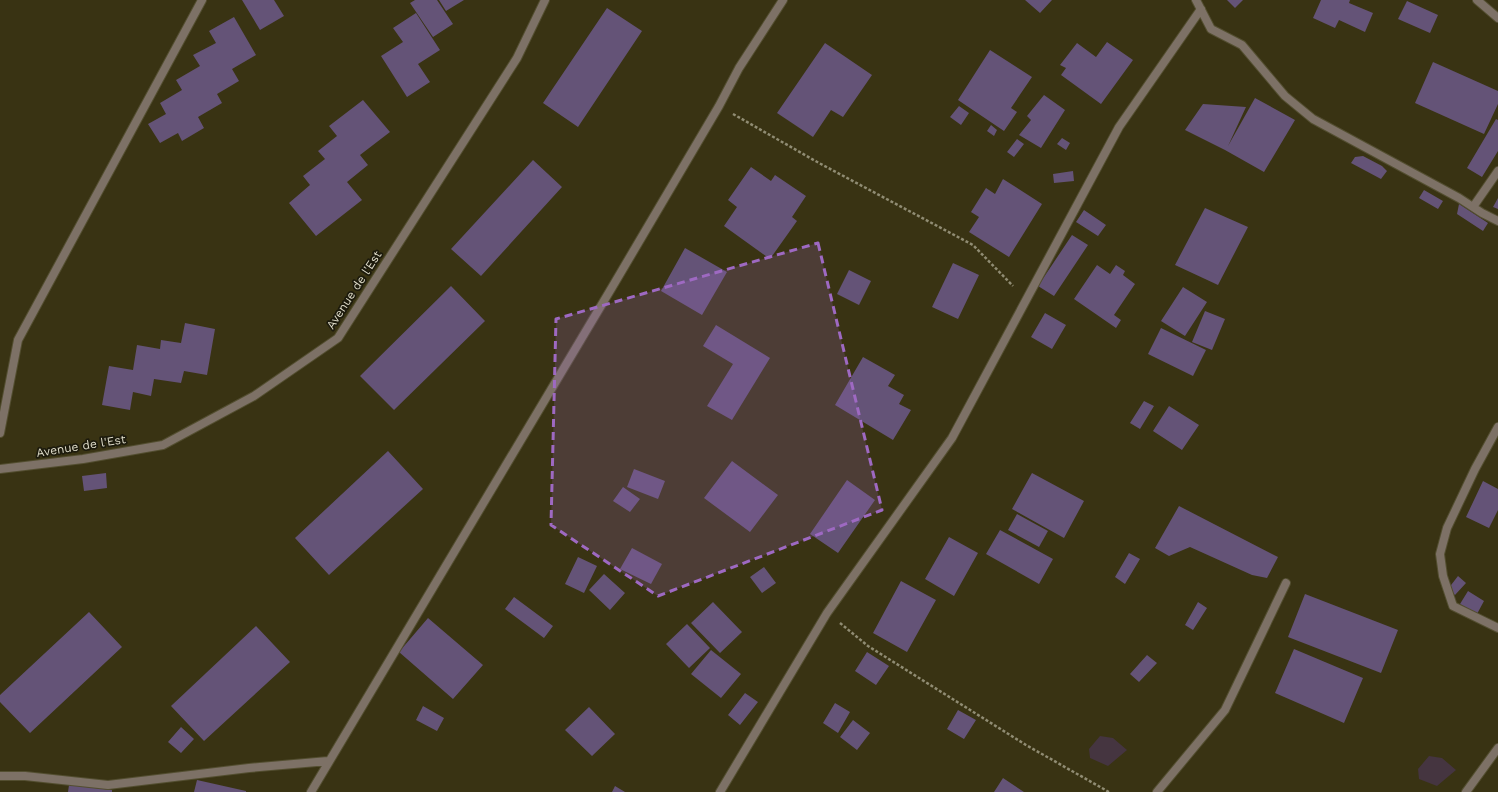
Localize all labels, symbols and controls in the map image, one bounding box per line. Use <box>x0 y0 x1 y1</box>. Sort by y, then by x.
street label: Avenue de l'Est <box>324 248 384 332</box>
street label: Avenue de l'Est <box>35 432 127 460</box>

